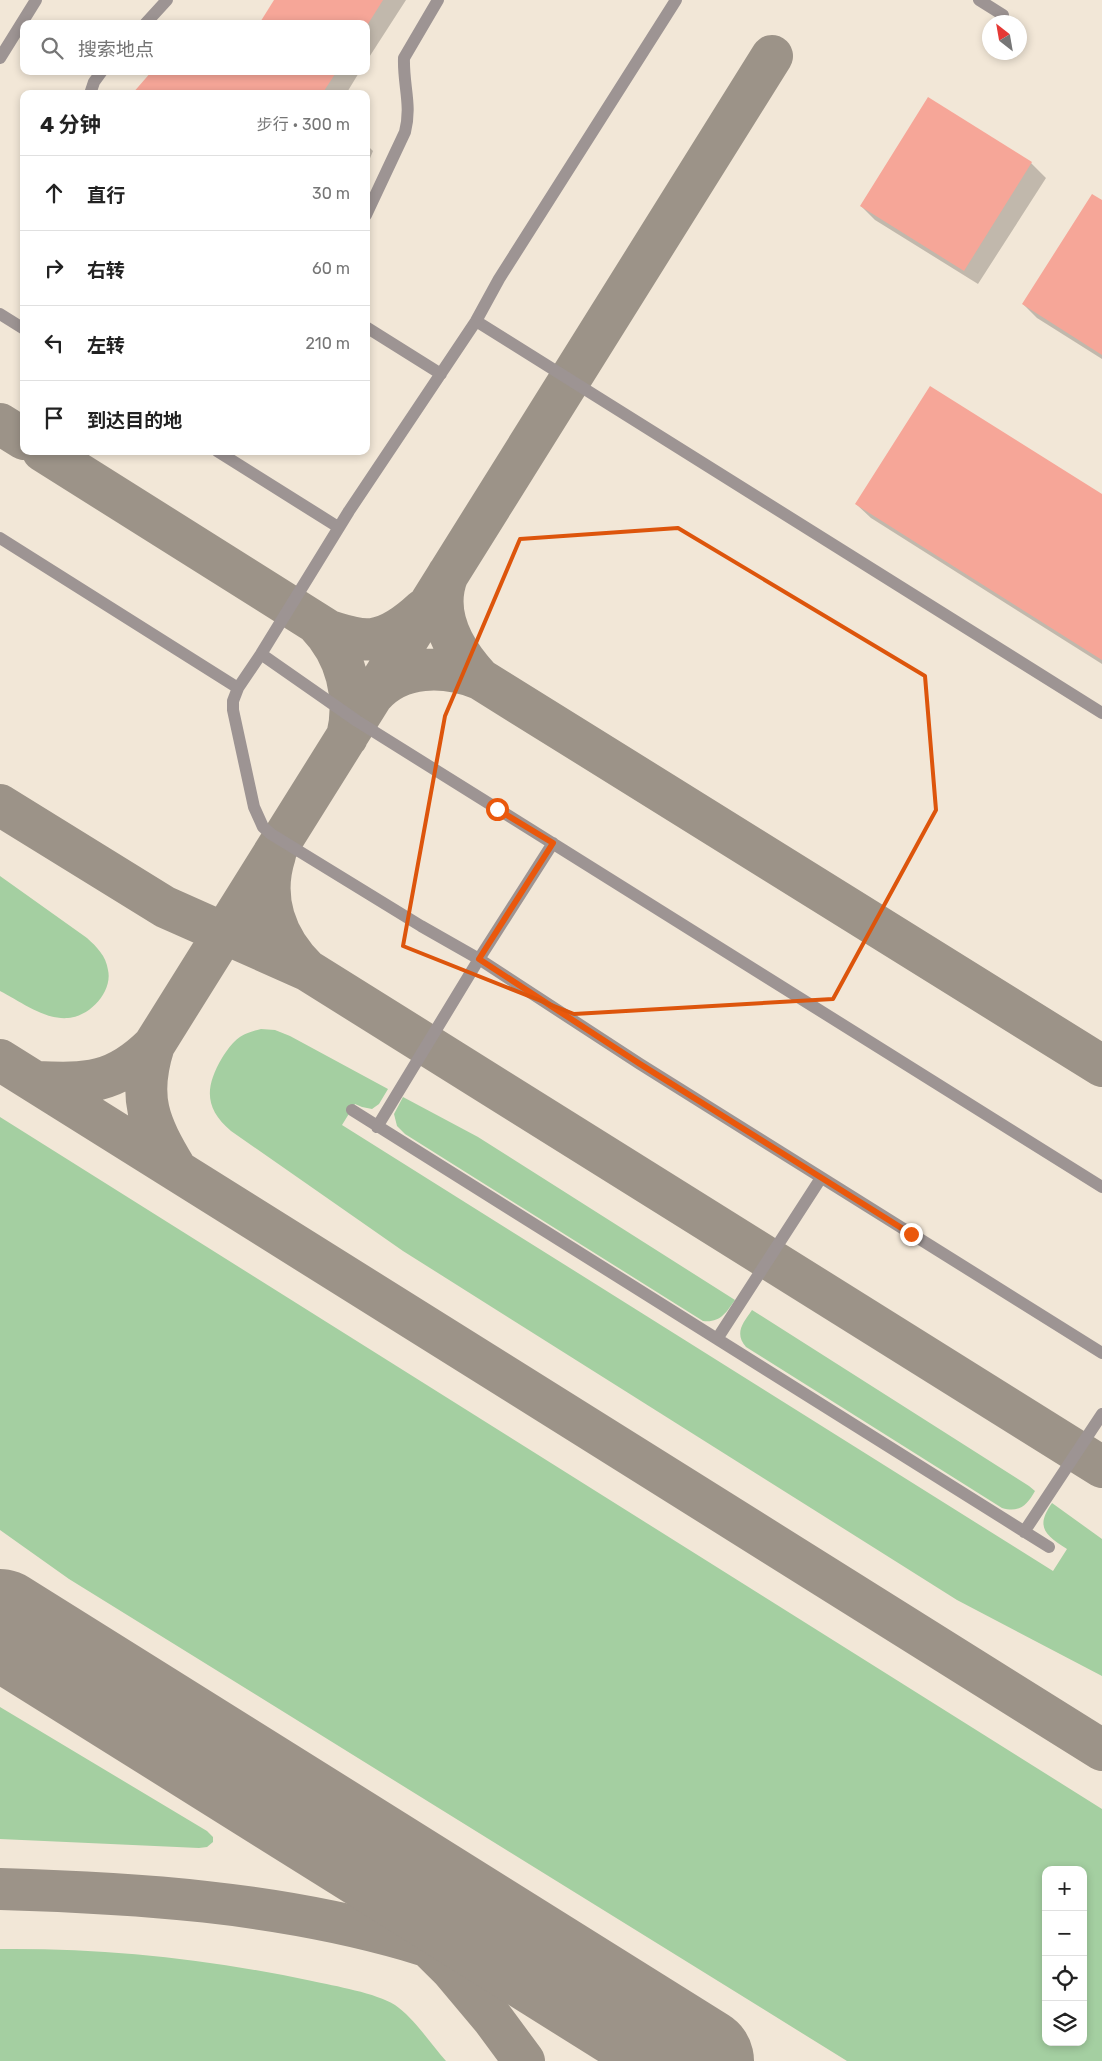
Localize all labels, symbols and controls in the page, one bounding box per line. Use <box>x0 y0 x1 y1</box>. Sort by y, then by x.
north arrow <box>982 15 1027 60</box>
search box <box>20 20 370 75</box>
icon: search <box>38 34 66 62</box>
text: 搜索地点 <box>78 38 154 61</box>
text: 4 分钟 <box>40 112 101 137</box>
text: 步行 · 300 m <box>257 115 350 134</box>
icon: ahead <box>40 179 68 207</box>
text: 直行 <box>87 184 125 207</box>
text: 30 m <box>312 184 350 203</box>
icon: right <box>40 254 68 282</box>
text: 右转 <box>87 259 125 282</box>
text: 60 m <box>312 259 350 278</box>
icon: left <box>40 329 68 357</box>
text: 左转 <box>87 334 125 357</box>
text: 210 m <box>305 334 350 353</box>
icon: arrive <box>40 404 68 432</box>
text: 到达目的地 <box>87 409 182 432</box>
route start <box>486 798 509 821</box>
route end <box>900 1223 923 1246</box>
map controls <box>1042 1866 1087 2046</box>
button: + <box>1042 1866 1087 1911</box>
button: − <box>1042 1911 1087 1956</box>
button: locate <box>1042 1956 1087 2001</box>
button: layers <box>1042 2001 1087 2046</box>

